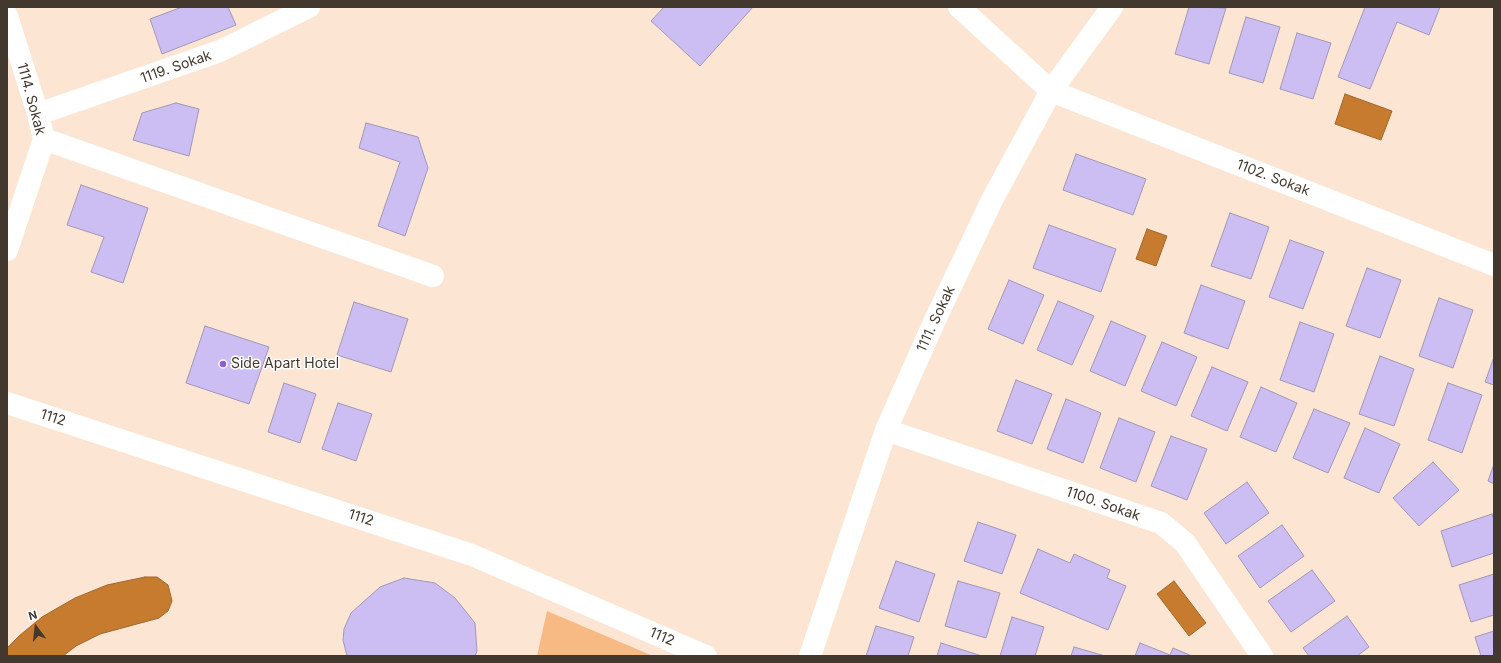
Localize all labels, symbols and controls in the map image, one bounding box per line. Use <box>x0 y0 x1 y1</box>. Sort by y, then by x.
street label: 1119. Sokak <box>138 47 214 87</box>
street label: 1114. Sokak <box>13 61 49 137</box>
street label: 1102. Sokak <box>1234 156 1312 200</box>
street label: 1111. Sokak <box>913 283 959 355</box>
place label: Side Apart Hotel <box>231 356 339 372</box>
marker: Side Apart Hotel <box>218 359 228 369</box>
street label: 1112 <box>38 406 68 430</box>
street label: 1100. Sokak <box>1064 483 1142 525</box>
street label: 1112 <box>346 506 376 530</box>
north arrow <box>16 607 56 647</box>
text: N <box>27 608 39 623</box>
street label: 1112 <box>647 624 677 650</box>

